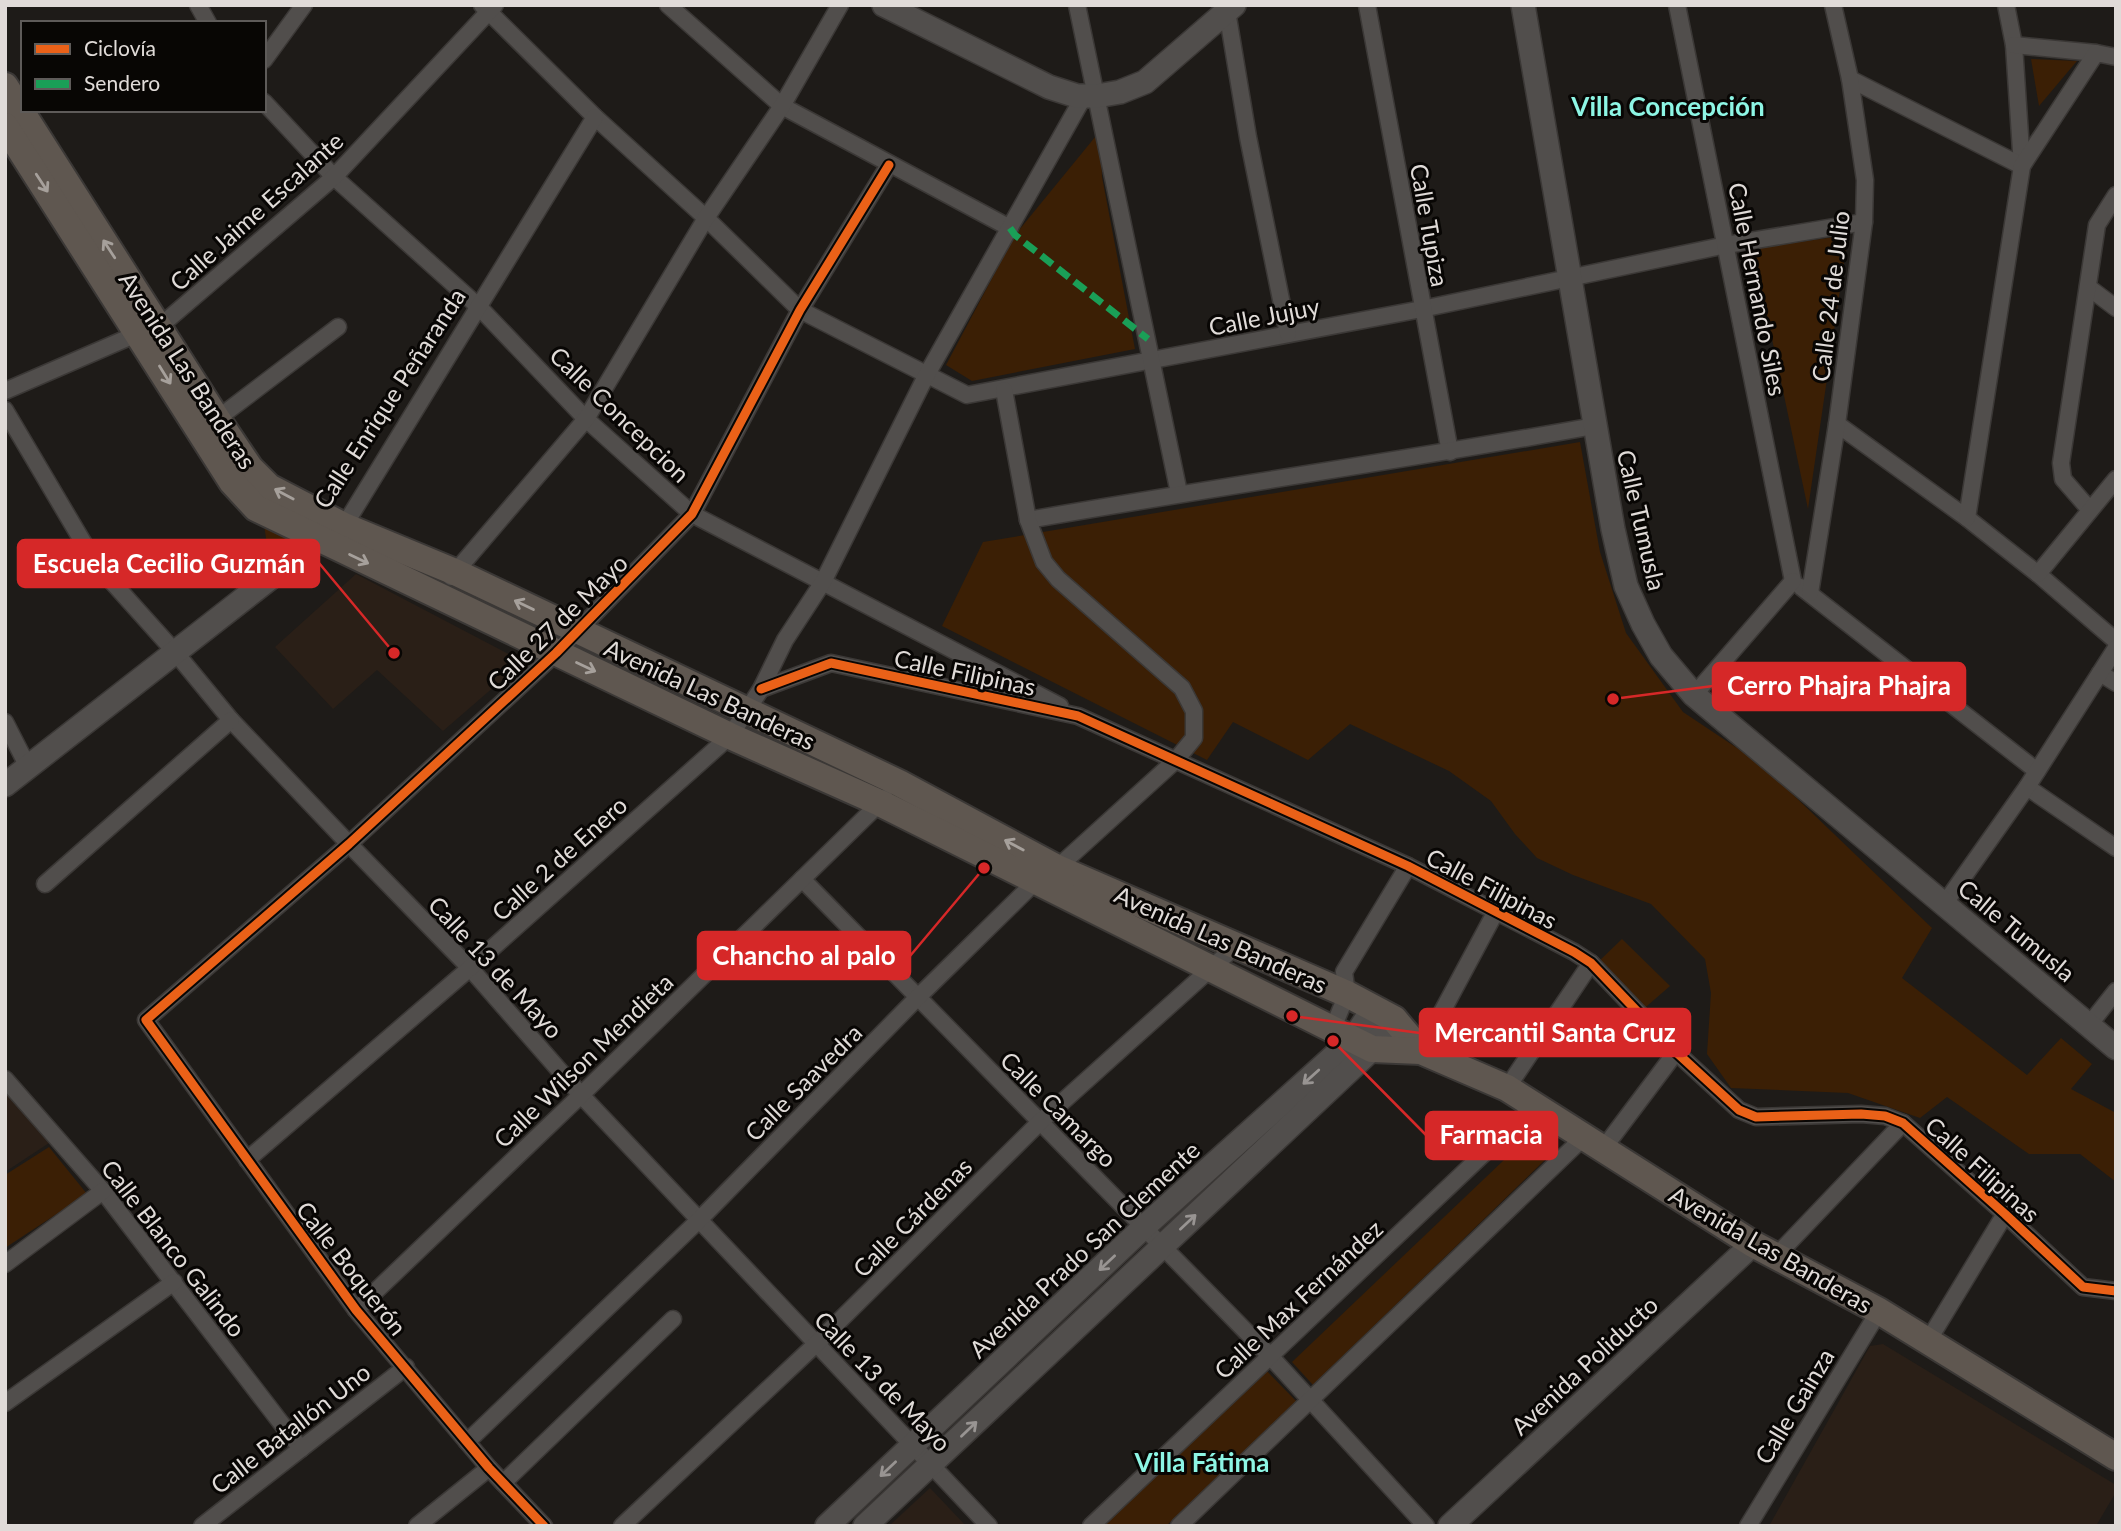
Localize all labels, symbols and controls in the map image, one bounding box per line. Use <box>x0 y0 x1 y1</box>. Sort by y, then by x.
legend <box>21 21 266 112</box>
text: Ciclovía <box>84 35 156 60</box>
text: Sendero <box>84 70 160 95</box>
district label: Villa Concepción <box>1570 90 1765 122</box>
street label: Calle Jaime Escalante <box>164 126 348 296</box>
street label: Calle Tupiza <box>1405 161 1455 289</box>
one-way arrow <box>36 173 50 193</box>
street label: Calle Hernando Siles <box>1723 180 1793 398</box>
street label: Calle 24 de Julio <box>1805 209 1855 383</box>
one-way arrow <box>102 239 116 259</box>
street label: Avenida Las Banderas <box>113 266 263 474</box>
street label: Calle Enrique Peñaranda <box>307 283 471 513</box>
street label: Calle Jujuy <box>1206 291 1322 341</box>
street label: Calle Concepcion <box>544 340 696 488</box>
one-way arrow <box>157 365 172 384</box>
street label: Calle Tumusla <box>1612 447 1672 593</box>
one-way arrow <box>274 487 294 501</box>
callout: Escuela Cecilio Guzmán <box>18 540 319 587</box>
text: Escuela Cecilio Guzmán <box>33 547 305 579</box>
street label: Calle 27 de Mayo <box>481 548 633 696</box>
one-way arrow <box>348 552 369 566</box>
one-way arrow <box>514 598 535 611</box>
street label: Avenida Las Banderas <box>600 632 820 756</box>
street label: Calle Filipinas <box>892 643 1038 701</box>
one-way arrow <box>575 661 596 675</box>
callout: Cerro Phajra Phajra <box>1713 663 1965 710</box>
text: Cerro Phajra Phajra <box>1727 669 1951 701</box>
street label: Calle 2 de Enero <box>485 790 633 926</box>
one-way arrow <box>1004 838 1025 851</box>
street label: Calle Filipinas <box>1422 841 1562 935</box>
street label: Calle Tumusla <box>1953 873 2081 987</box>
street label: Avenida Las Banderas <box>1110 879 1332 999</box>
street label: Calle 13 de Mayo <box>423 890 569 1044</box>
callout: Chancho al palo <box>698 932 910 979</box>
text: Chancho al palo <box>712 939 896 971</box>
street label: Calle Wilson Mendieta <box>487 967 679 1153</box>
callout: Mercantil Santa Cruz <box>1420 1009 1690 1056</box>
text: Mercantil Santa Cruz <box>1434 1016 1676 1048</box>
street label: Calle Saavedra <box>739 1018 867 1146</box>
street label: Calle Camargo <box>995 1045 1123 1173</box>
one-way arrow <box>1302 1069 1320 1085</box>
street label: Calle Filipinas <box>1920 1110 2046 1228</box>
callout: Farmacia <box>1426 1112 1557 1159</box>
text: Farmacia <box>1439 1118 1543 1150</box>
street label: Avenida Prado San Clemente <box>963 1135 1205 1363</box>
street label: Calle Cárdenas <box>847 1152 977 1282</box>
street label: Calle Blanco Galindo <box>96 1154 252 1342</box>
street label: Avenida Las Banderas <box>1665 1179 1877 1319</box>
street label: Calle Boquerón <box>291 1195 413 1341</box>
street label: Calle Max Fernández <box>1208 1213 1388 1385</box>
one-way arrow <box>1179 1214 1196 1231</box>
one-way arrow <box>1098 1254 1115 1271</box>
street label: Avenida Poliducto <box>1505 1290 1663 1440</box>
street label: Calle 13 de Mayo <box>809 1305 957 1457</box>
street label: Calle Gainza <box>1748 1343 1840 1469</box>
street label: Calle Batallón Uno <box>204 1357 376 1499</box>
one-way arrow <box>960 1421 977 1438</box>
district label: Villa Fátima <box>1134 1446 1269 1478</box>
one-way arrow <box>879 1461 896 1478</box>

